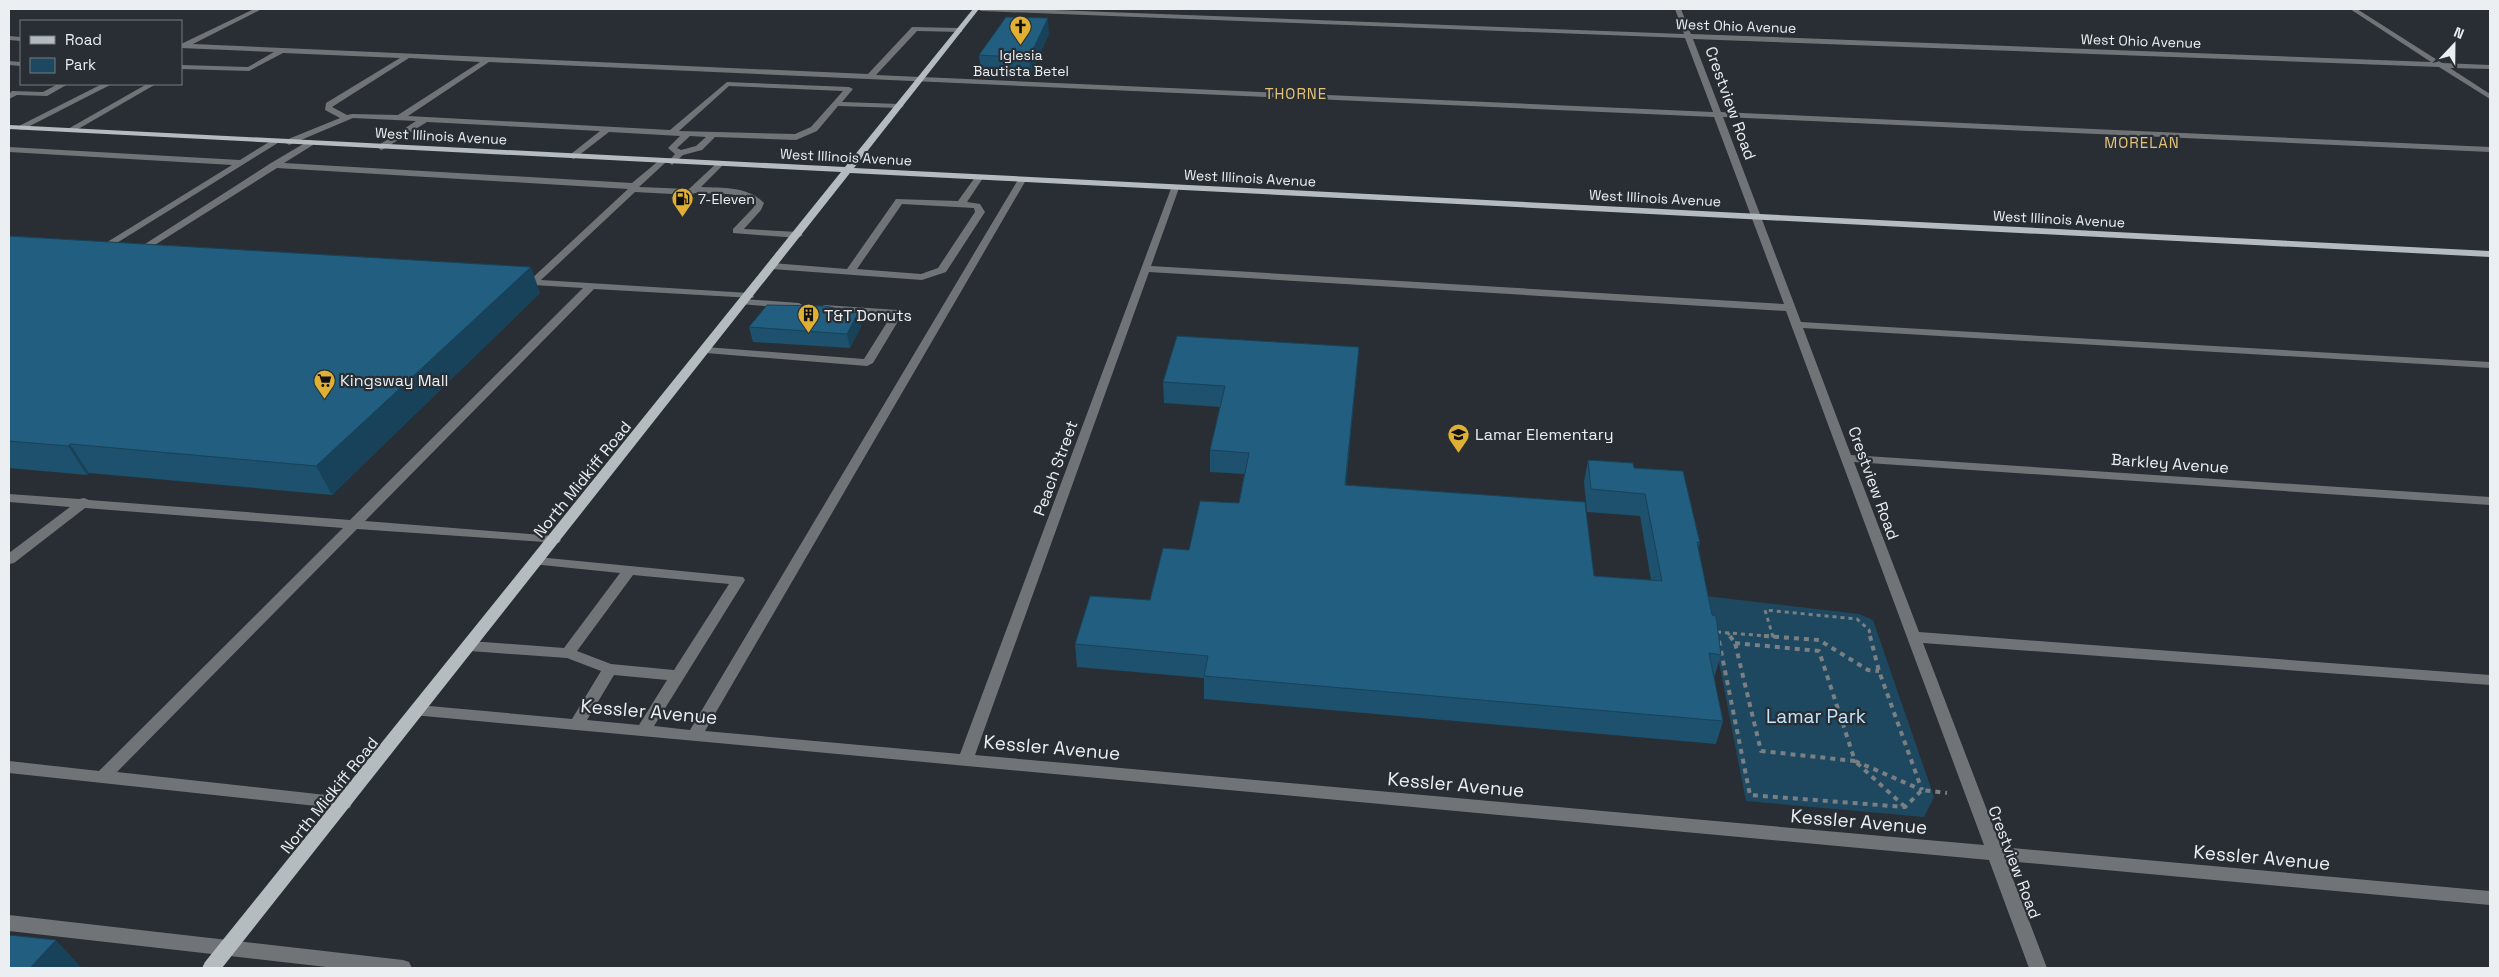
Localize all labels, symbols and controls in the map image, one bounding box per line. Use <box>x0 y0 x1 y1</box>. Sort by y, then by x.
church icon: Iglesia Bautista Betel <box>1009 15 1033 46</box>
street label: West Ohio Avenue <box>1675 15 1797 37</box>
legend <box>20 20 182 85</box>
north arrow <box>2429 20 2479 70</box>
text: N <box>2451 23 2467 43</box>
text: Road <box>65 30 102 49</box>
street label: West Ohio Avenue <box>2080 30 2202 52</box>
street label: Crestview Road <box>1700 44 1761 163</box>
place label: Iglesia Bautista Betel <box>973 46 1069 80</box>
text: Park <box>65 55 96 74</box>
district label: THORNE <box>1265 84 1327 103</box>
street label: West Illinois Avenue <box>375 124 507 148</box>
district label: MORELAN <box>2104 133 2180 152</box>
street label: West Illinois Avenue <box>780 145 912 169</box>
street label: West Illinois Avenue <box>1184 166 1316 190</box>
street label: West Illinois Avenue <box>1589 186 1721 210</box>
fuel station icon: 7-Eleven <box>670 187 694 218</box>
place label: 7-Eleven <box>698 190 755 208</box>
street label: West Illinois Avenue <box>1993 207 2125 231</box>
building icon: T&T Donuts <box>796 303 820 334</box>
place label: T&T Donuts <box>824 305 912 326</box>
supermarket icon: Kingsway Mall <box>312 368 336 399</box>
place label: Kingsway Mall <box>340 370 449 391</box>
street label: North Midkiff Road <box>529 417 636 542</box>
street label: Peach Street <box>1028 417 1082 519</box>
school or university icon: Lamar Elementary <box>1447 422 1471 453</box>
place label: Lamar Elementary <box>1475 424 1614 445</box>
street label: Crestview Road <box>1843 424 1904 543</box>
street label: Barkley Avenue <box>2110 449 2230 478</box>
street label: Kessler Avenue <box>579 693 718 730</box>
park label: Lamar Park <box>1766 704 1866 729</box>
street label: Kessler Avenue <box>982 729 1121 766</box>
street label: North Midkiff Road <box>276 733 383 858</box>
street label: Kessler Avenue <box>1386 766 1525 803</box>
street label: Kessler Avenue <box>1789 803 1928 840</box>
street label: Crestview Road <box>1983 803 2046 922</box>
street label: Kessler Avenue <box>2192 839 2331 876</box>

